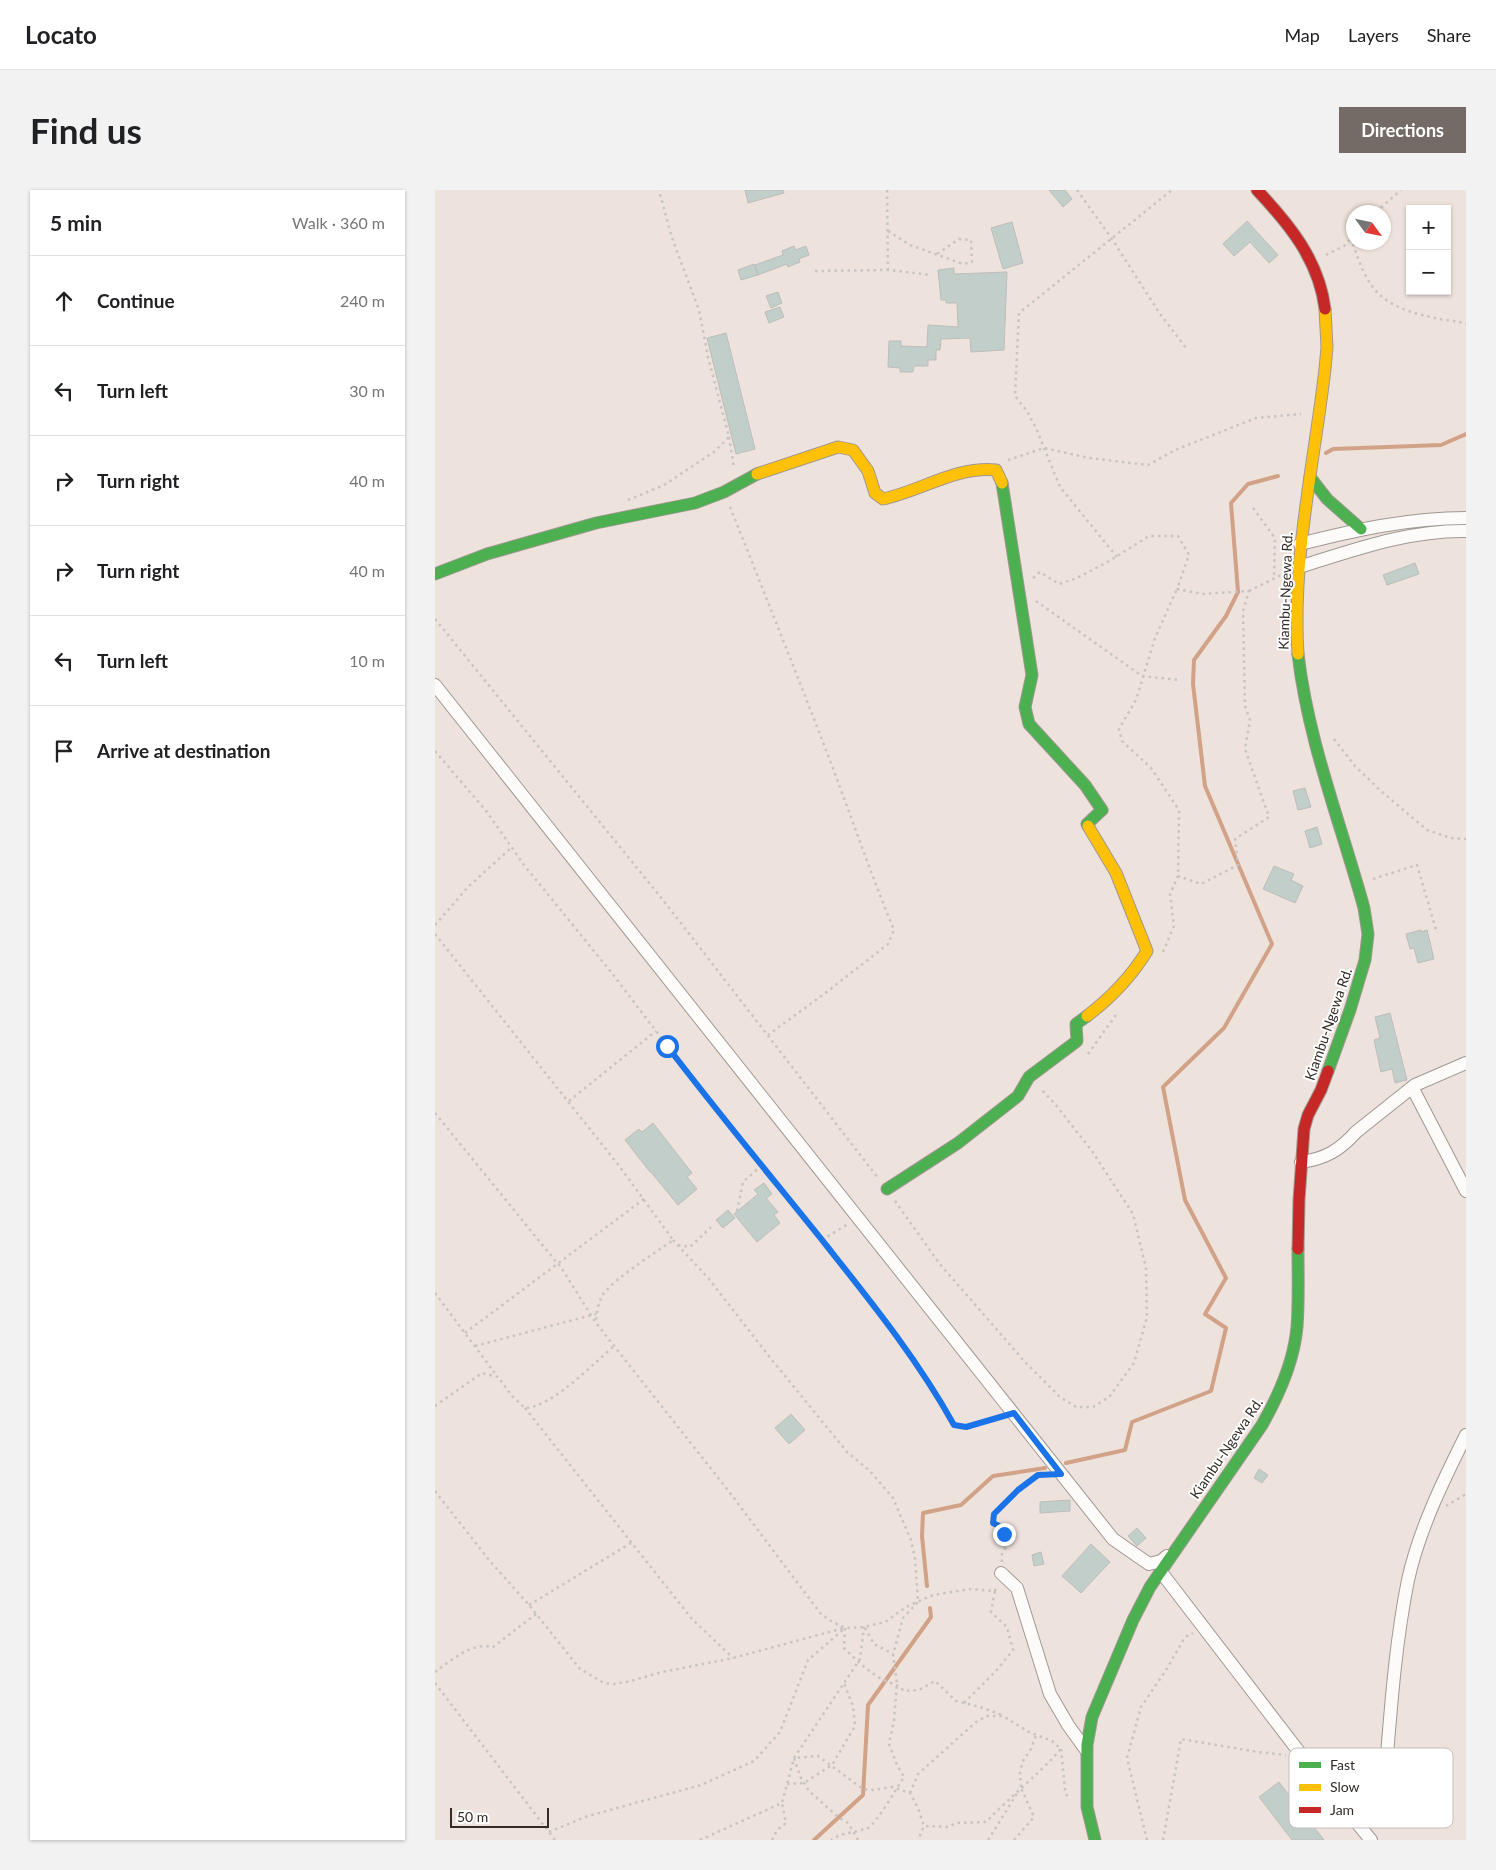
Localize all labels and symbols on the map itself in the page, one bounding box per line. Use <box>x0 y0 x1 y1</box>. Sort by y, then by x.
north arrow <box>1346 205 1391 250</box>
street label: Kiambu-Ngewa Rd. <box>1274 532 1296 650</box>
street label: Kiambu-Ngewa Rd. <box>1301 965 1355 1083</box>
route start <box>656 1035 679 1058</box>
street label: Kiambu-Ngewa Rd. <box>1186 1394 1266 1502</box>
route end <box>993 1523 1016 1546</box>
legend <box>1289 1748 1453 1828</box>
text: Fast <box>1330 1756 1355 1773</box>
text: Slow <box>1330 1778 1360 1795</box>
text: Jam <box>1330 1801 1354 1818</box>
scale bar <box>450 1805 549 1828</box>

